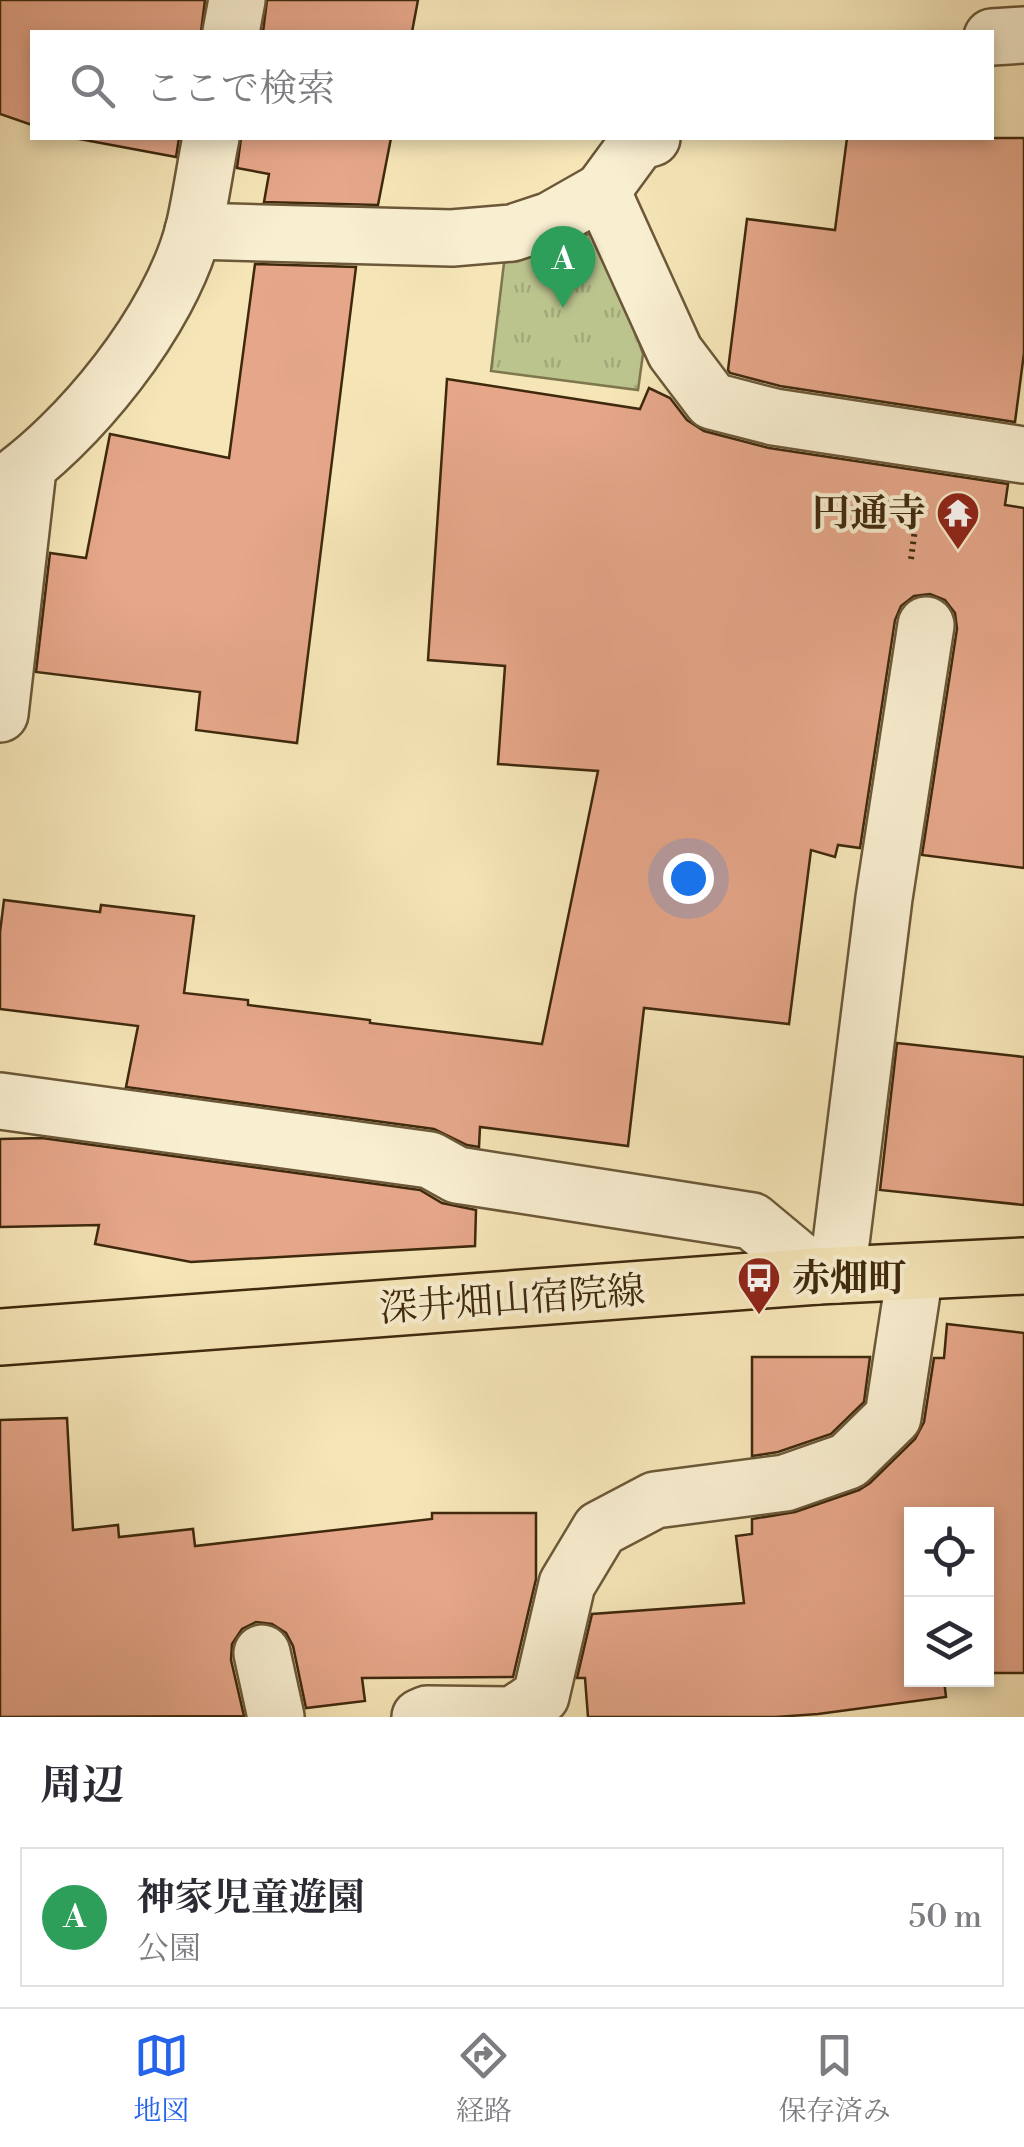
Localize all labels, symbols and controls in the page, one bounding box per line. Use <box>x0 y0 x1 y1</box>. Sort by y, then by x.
search box <box>30 30 994 140</box>
icon: search <box>65 58 120 113</box>
text: ここで検索 <box>145 66 335 113</box>
pin: A <box>530 226 596 308</box>
temple icon: 円通寺 <box>935 490 981 551</box>
place label: 円通寺 <box>812 491 926 538</box>
your location <box>663 853 714 904</box>
bus stop icon: 赤畑町 <box>736 1255 782 1316</box>
place label: 赤畑町 <box>792 1256 906 1303</box>
street label: 深井畑山宿院線 <box>378 1268 646 1333</box>
map controls <box>904 1507 994 1687</box>
button: locate <box>904 1507 994 1597</box>
button: layers <box>904 1597 994 1687</box>
text: 周辺 <box>40 1760 124 1813</box>
text: 神家児童遊園 <box>137 1875 365 1922</box>
text: A <box>63 1897 86 1937</box>
text: 50 m <box>909 1897 982 1937</box>
text: 公園 <box>137 1929 201 1969</box>
tab: 地図 <box>133 2028 189 2129</box>
tab: 経路 <box>456 2028 512 2129</box>
tab: 保存済み <box>779 2028 891 2129</box>

